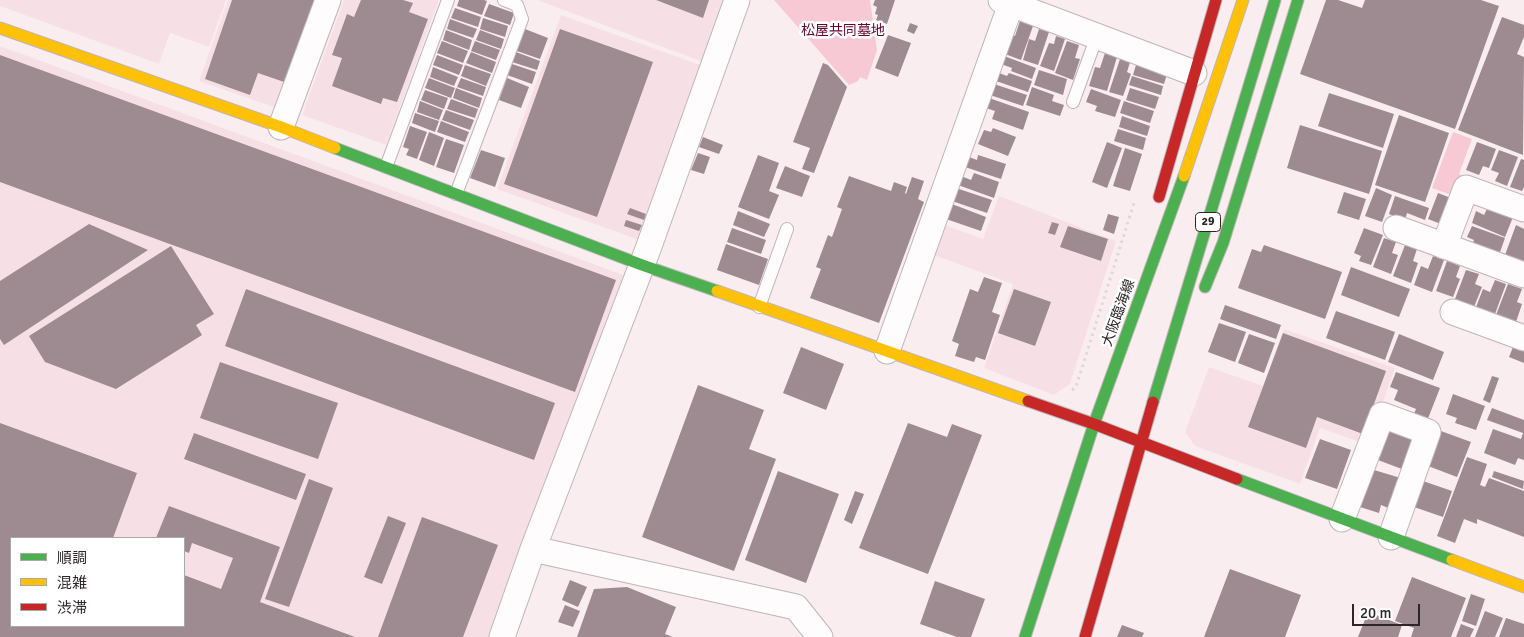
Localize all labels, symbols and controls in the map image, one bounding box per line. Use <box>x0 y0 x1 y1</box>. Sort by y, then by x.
park label: 松屋共同墓地 <box>801 23 885 39</box>
road number: 29 <box>1196 212 1220 232</box>
street label: 大阪臨海線 <box>1099 277 1139 349</box>
legend <box>10 537 185 627</box>
text: 順調 <box>57 549 87 567</box>
text: 混雑 <box>57 574 87 592</box>
scale bar <box>1354 594 1422 626</box>
text: 渋滞 <box>57 599 87 617</box>
text: 20 m <box>1360 604 1391 622</box>

